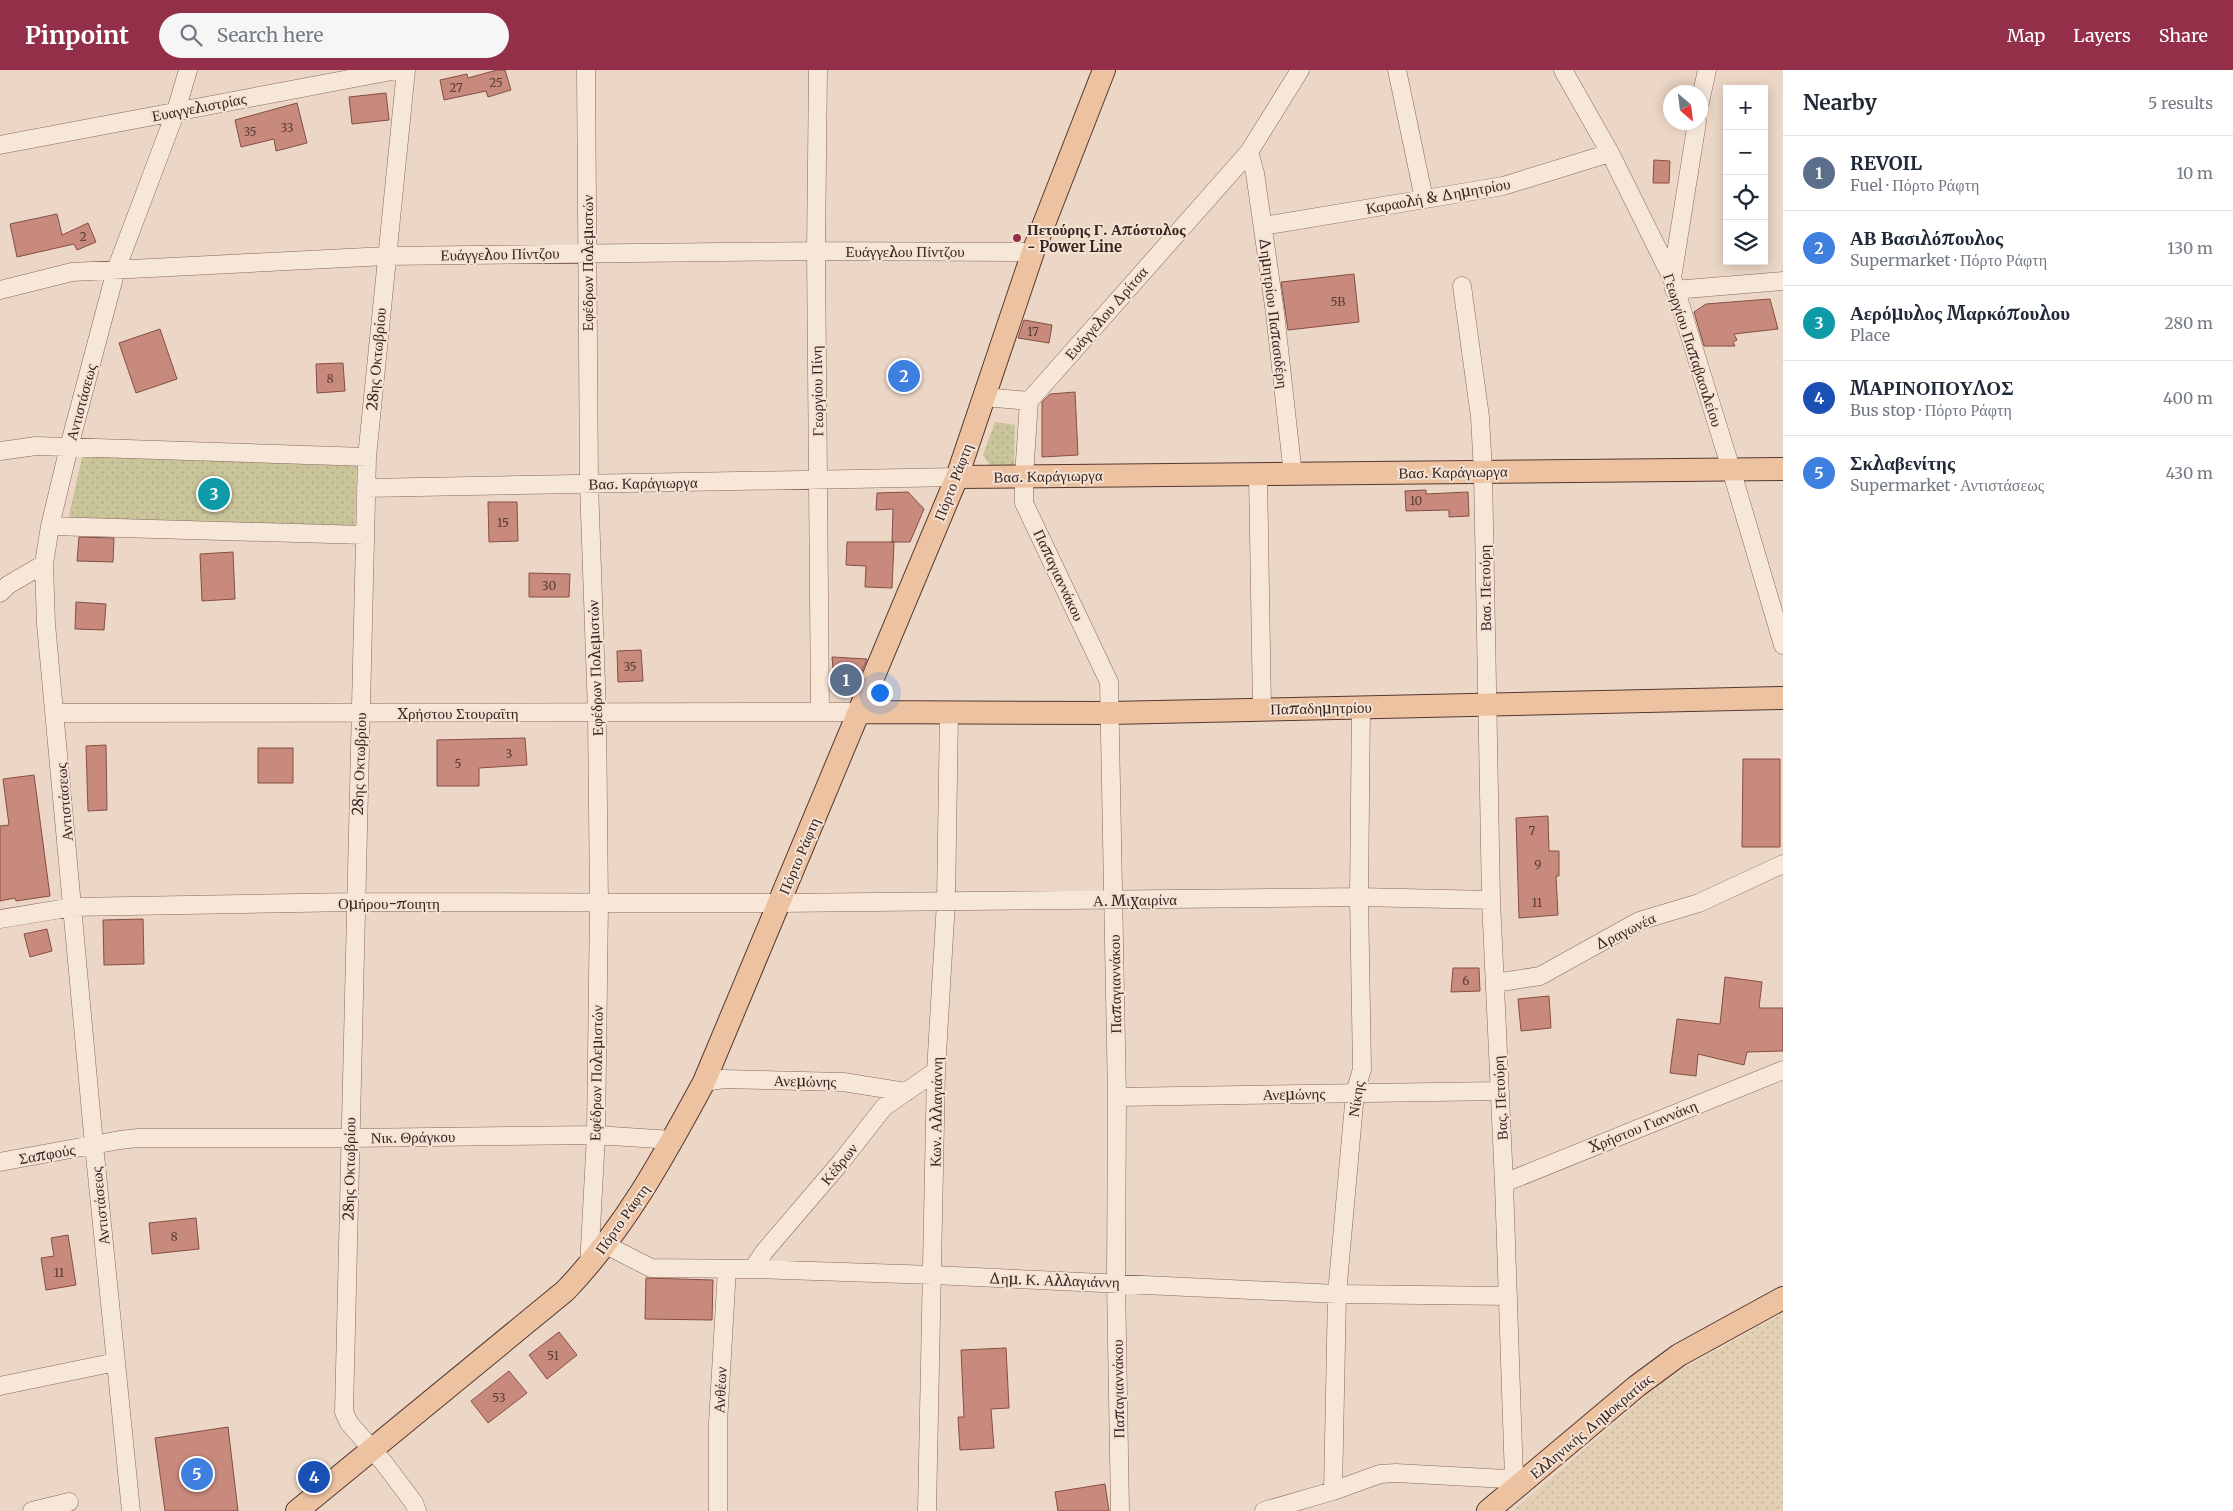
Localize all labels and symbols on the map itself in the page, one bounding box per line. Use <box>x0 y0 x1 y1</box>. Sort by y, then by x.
house number: 25 <box>489 75 503 90</box>
house number: 27 <box>449 80 463 95</box>
north arrow <box>1663 85 1708 130</box>
street label: Ευαγγελιστρίας <box>150 89 248 125</box>
house number: 33 <box>280 120 294 135</box>
house number: 35 <box>243 124 257 139</box>
street label: Καραολή & Δημητρίου <box>1364 174 1512 218</box>
street label: Εφέδρων Πολεμιστών <box>578 195 597 331</box>
place label: Πετούρης Γ. Απόστολος - Power Line <box>1027 220 1186 256</box>
house number: 2 <box>79 229 87 244</box>
marker: Πετούρης Γ. Απόστολος - Power Line <box>1011 232 1023 244</box>
street label: Δημητρίου Παπασιδέρη <box>1255 237 1293 390</box>
street label: Ευάγγελου Πίντζου <box>845 242 965 261</box>
street label: Ευάγγελου Πίντζου <box>440 243 560 265</box>
street label: Ευάγγελου Δρίτσα <box>1060 262 1152 363</box>
street label: Γεωργίου Παπαβασιλείου <box>1659 271 1727 429</box>
house number: 5B <box>1331 294 1345 309</box>
street label: 28ης Οκτωβρίου <box>362 307 390 411</box>
house number: 17 <box>1027 324 1039 339</box>
street label: Γεωργίου Πίνη <box>807 345 827 437</box>
pin: 2 <box>888 357 920 395</box>
street label: Αντιστάσεως <box>62 361 100 442</box>
house number: 8 <box>326 371 334 386</box>
street label: Πόρτο Ράφτη <box>930 440 977 524</box>
street label: Βασ. Καράγιωργα <box>1398 462 1508 482</box>
street label: Βασ. Καράγιωργα <box>993 466 1103 486</box>
street label: Βασ. Καράγιωργα <box>588 473 698 493</box>
pin: 3 <box>198 475 230 513</box>
house number: 10 <box>1410 493 1423 508</box>
house number: 15 <box>497 515 509 530</box>
street label: Παπαγιαννάκου <box>1029 526 1089 624</box>
street label: Βασ. Πετούρη <box>1475 544 1495 632</box>
house number: 30 <box>542 578 556 593</box>
street label: Εφέδρων Πολεμιστών <box>583 599 607 737</box>
house number: 35 <box>623 659 637 674</box>
pin: 1 <box>830 661 862 699</box>
your location <box>867 680 893 706</box>
street label: Παπαδημητρίου <box>1270 698 1372 718</box>
street label: Χρήστου Στουραΐτη <box>397 704 519 723</box>
street label: 28ης Οκτωβρίου <box>348 712 370 816</box>
house number: 3 <box>506 746 513 761</box>
house number: 5 <box>454 756 462 771</box>
street label: Αντιστάσεως <box>51 762 77 842</box>
street label: Πόρτο Ράφτη <box>774 815 824 897</box>
house number: 7 <box>1529 823 1536 838</box>
house number: 9 <box>1534 857 1542 872</box>
street label: Α. Μιχαιρίνα <box>1093 890 1177 910</box>
street label: Ομήρου-ποιητη <box>338 894 440 913</box>
house number: 11 <box>1532 895 1543 910</box>
street label: Δραγωνέα <box>1591 908 1659 954</box>
street label: Παπαγιαννάκου <box>1105 934 1125 1034</box>
house number: 6 <box>1462 973 1470 988</box>
street label: Εφέδρων Πολεμιστών <box>585 1004 607 1141</box>
street label: Βας. Πετούρη <box>1488 1055 1512 1141</box>
street label: Κων. Αλλαγιάννη <box>926 1056 946 1167</box>
street label: Ανεμώνης <box>774 1071 837 1091</box>
street label: Νίκης <box>1344 1080 1368 1118</box>
street label: Ανεμώνης <box>1263 1084 1326 1104</box>
street label: Χρήστου Γιαννάκη <box>1586 1095 1700 1156</box>
street label: 28ης Οκτωβρίου <box>339 1117 359 1221</box>
street label: Νικ. Θράγκου <box>370 1127 456 1147</box>
street label: Κέδρων <box>816 1139 862 1189</box>
street label: Σαπφούς <box>17 1140 77 1168</box>
street label: Αντιστάσεως <box>86 1166 114 1246</box>
street label: Πόρτο Ράφτη <box>591 1180 653 1258</box>
house number: 8 <box>170 1229 178 1244</box>
house number: 11 <box>54 1265 65 1280</box>
street label: Δημ. Κ. Αλλαγιάννη <box>988 1268 1120 1292</box>
street label: Παπαγιαννάκου <box>1108 1339 1128 1439</box>
house number: 51 <box>547 1348 559 1363</box>
street label: Ανθέων <box>709 1366 731 1414</box>
street label: Ελληνικής Δημοκρατίας <box>1526 1369 1656 1483</box>
house number: 53 <box>492 1390 506 1405</box>
pin: 5 <box>181 1455 213 1493</box>
pin: 4 <box>298 1458 330 1496</box>

